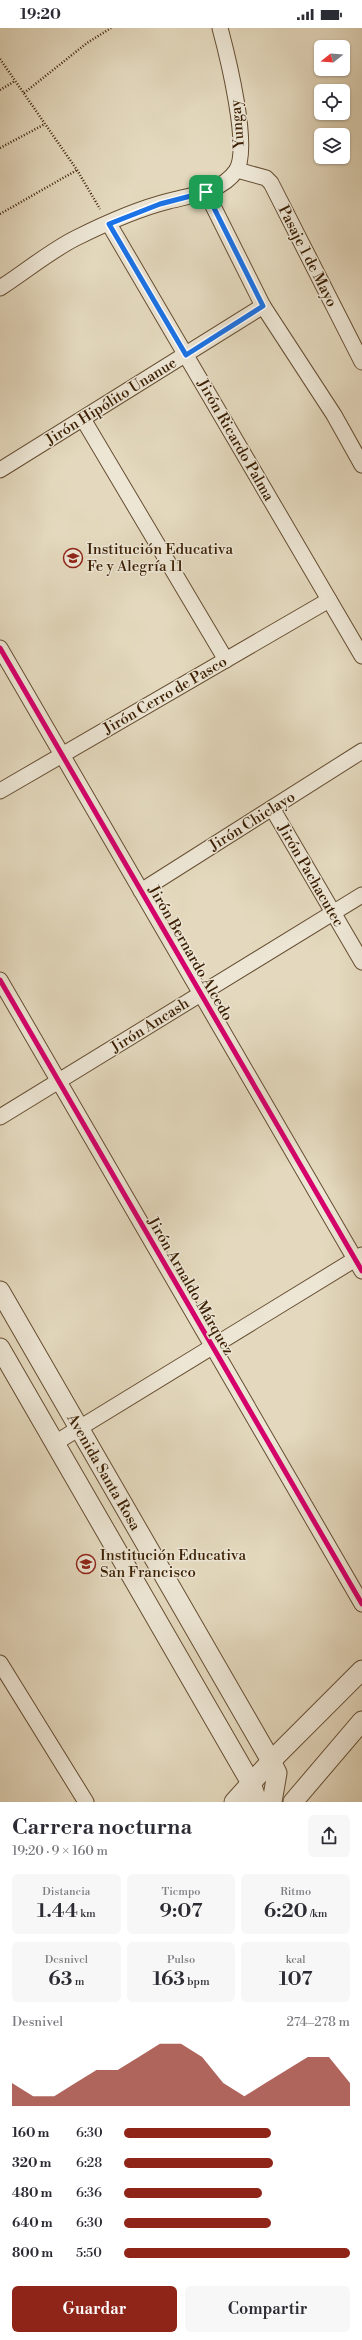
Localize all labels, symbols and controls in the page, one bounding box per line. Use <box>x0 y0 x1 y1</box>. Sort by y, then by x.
text: 19:20 <box>20 5 61 24</box>
north arrow <box>314 40 350 76</box>
map controls <box>314 40 350 164</box>
button: locate <box>314 84 350 120</box>
street label: Yungay <box>226 98 249 150</box>
button: layers <box>314 128 350 164</box>
pin <box>189 175 223 209</box>
icon: arrive <box>195 181 217 203</box>
street label: Pasaje 1 de Mayo <box>274 202 341 310</box>
street label: Jirón Hipólito Unanue <box>41 353 180 450</box>
street label: Jirón Ricardo Palma <box>192 375 278 505</box>
place label: Institución Educativa Fe y Alegría 11 <box>87 540 234 576</box>
school or university icon: Institución Educativa Fe y Alegría 11 <box>62 547 84 569</box>
street label: Jirón Cerro de Pasco <box>99 652 231 739</box>
street label: Jirón Chiclayo <box>205 788 299 856</box>
street label: Jirón Pachacutec <box>273 819 348 930</box>
street label: Jirón Bernardo Alcedo <box>144 881 237 1024</box>
street label: Jirón Ancash <box>107 994 193 1057</box>
street label: Jirón Arnaldo Márquez <box>143 1213 238 1359</box>
street label: Avenida Santa Rosa <box>62 1410 145 1534</box>
place label: Institución Educativa San Francisco <box>100 1546 247 1582</box>
school or university icon: Institución Educativa San Francisco <box>75 1553 97 1575</box>
text: Carrera nocturna <box>12 1814 192 1841</box>
button: share <box>308 1815 350 1857</box>
text: 19:20 · 9 × 160 m <box>12 1843 108 1859</box>
text: Distancia <box>42 1885 90 1899</box>
text: Tiempo <box>162 1885 200 1899</box>
text: Ritmo <box>280 1885 311 1899</box>
text: 1.44 <box>37 1899 78 1924</box>
text: 9:07 <box>160 1899 202 1924</box>
text: 6:20 <box>264 1899 308 1924</box>
text: km <box>78 1907 96 1921</box>
text: /km <box>308 1907 327 1921</box>
text: Desnivel <box>45 1953 88 1967</box>
text: Pulso <box>167 1953 195 1967</box>
text: kcal <box>286 1953 306 1967</box>
text: 63 <box>48 1967 72 1992</box>
text: 163 <box>152 1967 185 1992</box>
text: 107 <box>279 1967 313 1992</box>
text: m <box>72 1975 84 1989</box>
text: bpm <box>185 1975 210 1989</box>
text: Desnivel <box>12 2014 63 2030</box>
text: 274–278 m <box>286 2014 350 2030</box>
text: 160 m <box>12 2125 49 2141</box>
text: 6:30 <box>76 2125 103 2141</box>
text: 320 m <box>12 2155 51 2171</box>
text: 6:28 <box>76 2155 102 2171</box>
text: 480 m <box>12 2185 52 2201</box>
text: 6:36 <box>76 2185 102 2201</box>
text: 640 m <box>12 2215 53 2231</box>
text: 6:30 <box>76 2215 103 2231</box>
text: 800 m <box>12 2245 53 2261</box>
text: 5:50 <box>76 2245 102 2261</box>
button: Guardar <box>12 2286 177 2332</box>
button: Compartir <box>185 2286 350 2332</box>

